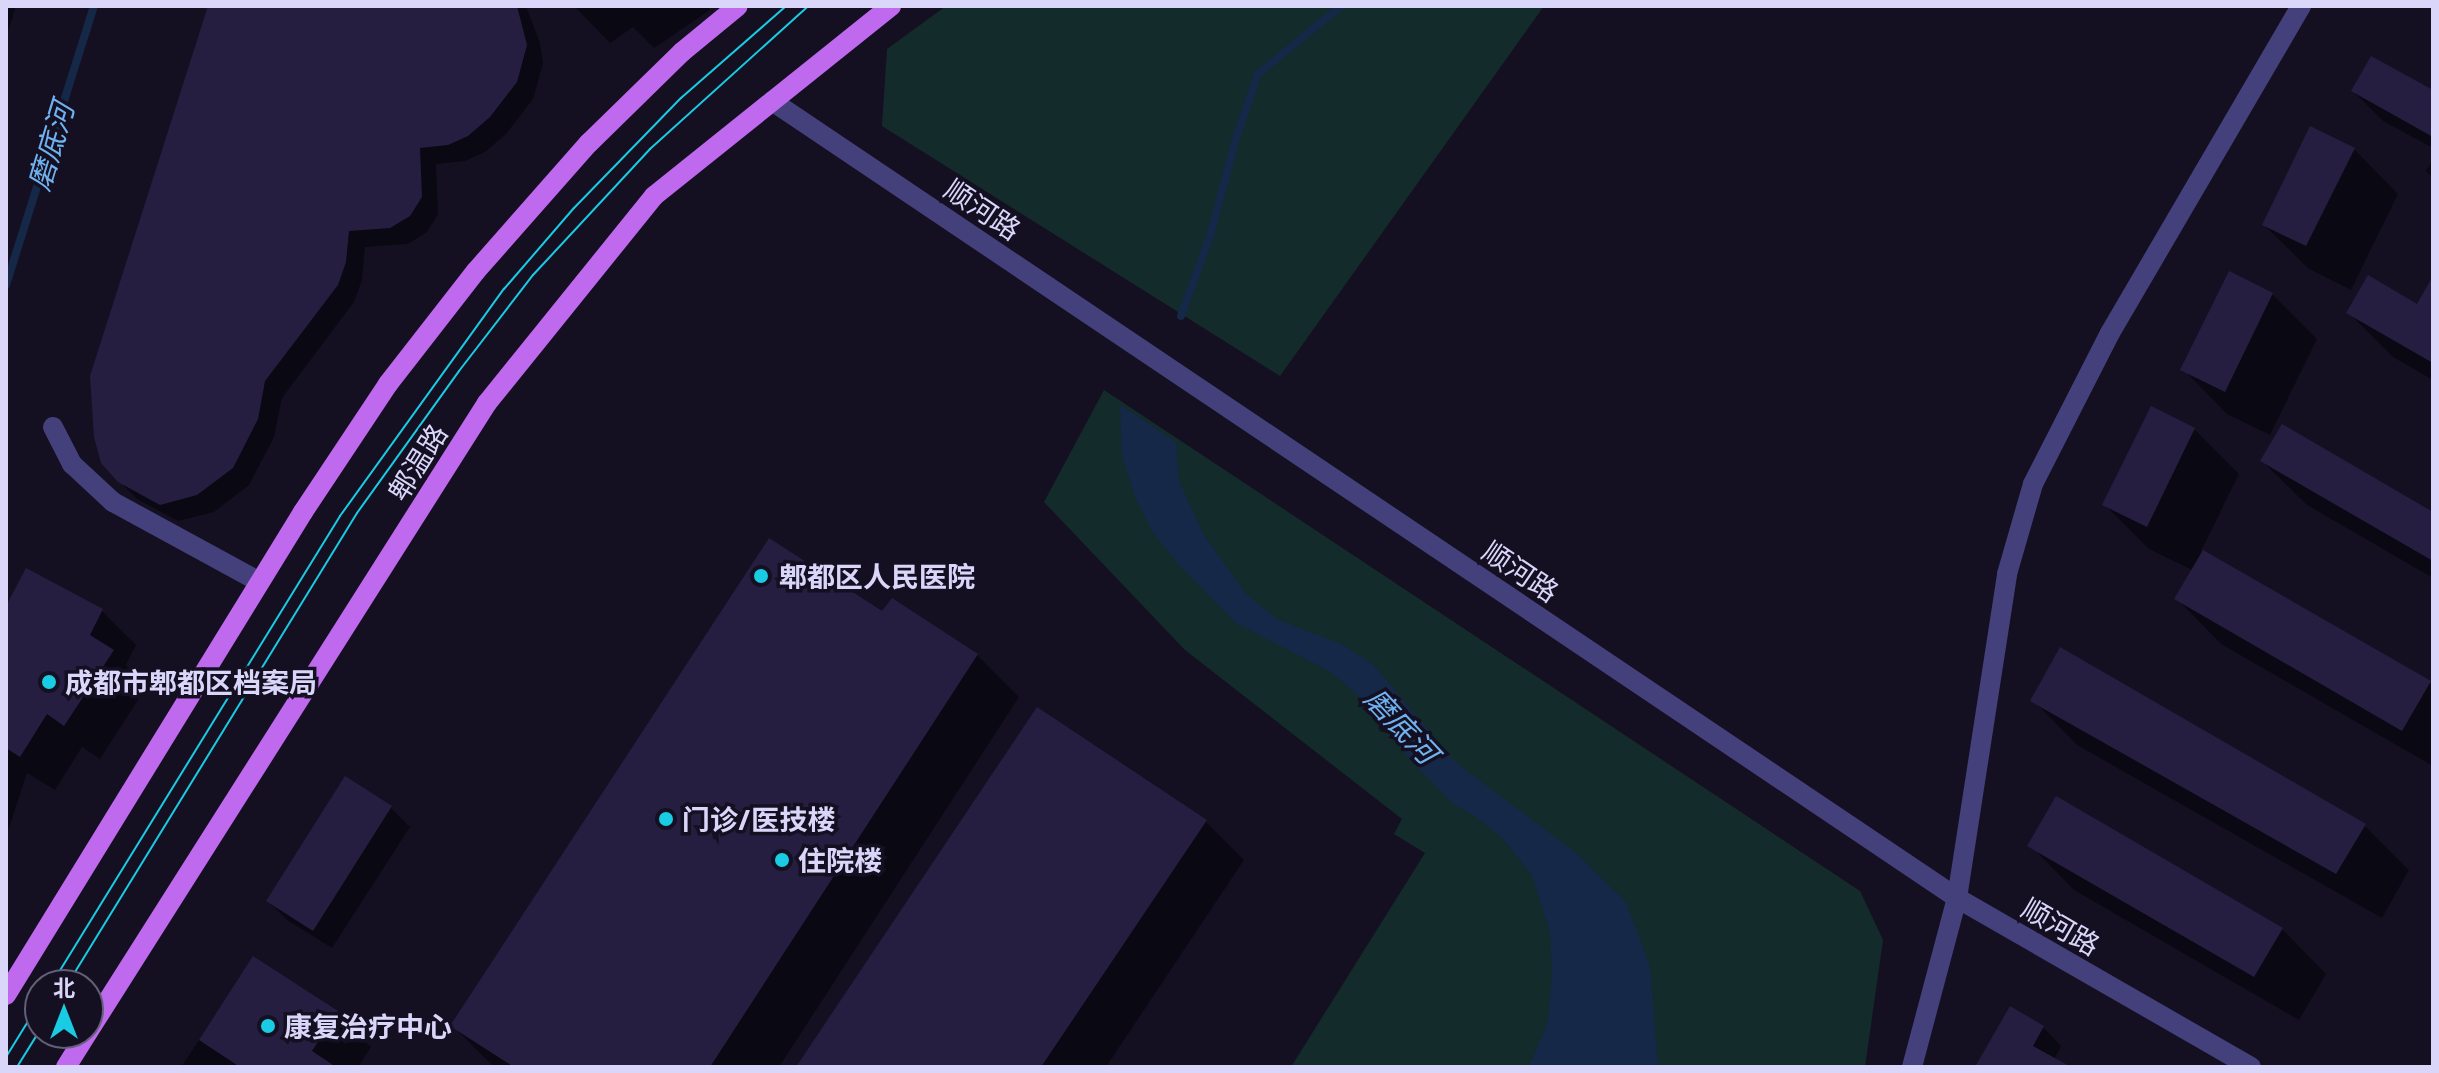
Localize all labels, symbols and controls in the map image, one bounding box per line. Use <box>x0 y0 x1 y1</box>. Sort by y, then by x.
water label: 磨底河 <box>20 98 80 194</box>
street label: 顺河路 <box>939 172 1027 246</box>
street label: 郫温路 <box>380 417 454 507</box>
street label: 顺河路 <box>1477 534 1565 608</box>
place label: 郫都区人民医院 <box>779 559 975 593</box>
marker: 郫都区人民医院 <box>750 565 772 587</box>
place label: 成都市郫都区档案局 <box>65 665 317 699</box>
marker: 成都市郫都区档案局 <box>40 673 58 691</box>
water label: 磨底河 <box>1358 680 1446 770</box>
place label: 门诊/医技楼 <box>682 802 835 836</box>
marker: 门诊/医技楼 <box>657 810 675 828</box>
place label: 住院楼 <box>798 843 882 877</box>
marker: 住院楼 <box>773 851 791 869</box>
street label: 顺河路 <box>2016 890 2106 962</box>
north arrow <box>24 969 104 1049</box>
text: 北 <box>53 974 75 1000</box>
place label: 康复治疗中心 <box>284 1009 452 1043</box>
marker: 康复治疗中心 <box>259 1017 277 1035</box>

